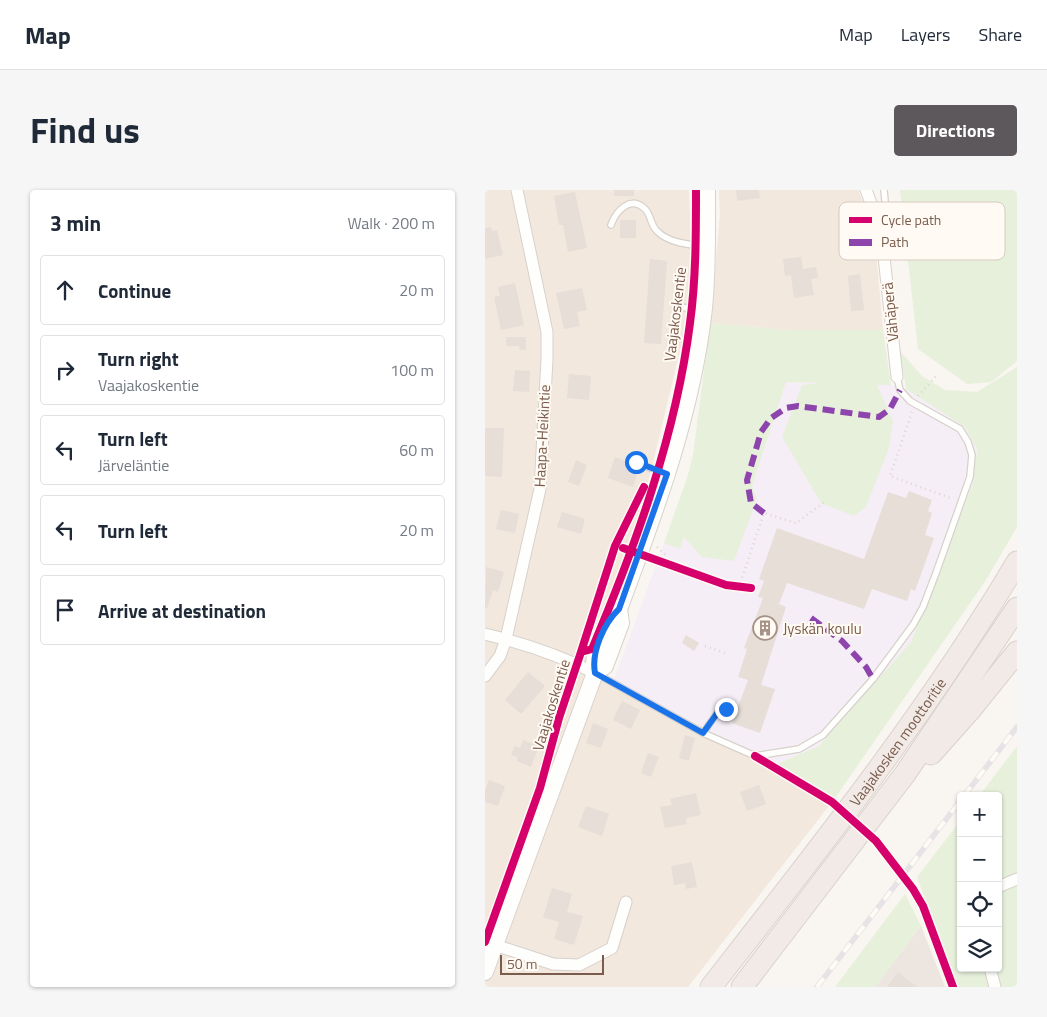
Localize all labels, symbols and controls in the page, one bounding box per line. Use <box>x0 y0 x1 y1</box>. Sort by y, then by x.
text: Map <box>25 17 71 53</box>
text: Map <box>839 21 873 48</box>
text: Layers <box>901 21 950 48</box>
text: Share <box>978 21 1022 48</box>
text: Find us <box>30 103 140 157</box>
button: Directions <box>894 105 1017 156</box>
legend <box>839 202 1005 260</box>
text: 3 min <box>50 207 101 239</box>
text: Cycle path <box>881 209 941 230</box>
text: Walk · 200 m <box>347 211 435 235</box>
text: Path <box>881 231 909 252</box>
street label: Vaajakoskentie <box>658 266 692 362</box>
icon: ahead <box>51 276 79 304</box>
text: Continue <box>98 276 171 305</box>
text: 20 m <box>399 278 434 302</box>
street label: Vähäperä <box>875 281 905 343</box>
text: Turn right <box>98 344 179 373</box>
icon: right <box>51 356 79 384</box>
text: 100 m <box>390 358 434 382</box>
text: Vaajakoskentie <box>98 373 199 397</box>
street label: Haapa-Heikintie <box>528 384 556 488</box>
text: Turn left <box>98 424 168 453</box>
icon: left <box>51 436 79 464</box>
text: 60 m <box>399 438 434 462</box>
route start <box>625 451 648 474</box>
text: Järveläntie <box>98 453 169 477</box>
icon: left <box>51 516 79 544</box>
text: Turn left <box>98 516 168 545</box>
text: 20 m <box>399 518 434 542</box>
icon: arrive <box>51 596 79 624</box>
text: Arrive at destination <box>98 596 266 625</box>
building icon: Jyskän koulu <box>752 615 778 641</box>
place label: Jyskän koulu <box>783 617 862 640</box>
street label: Vaajakoskentie <box>526 656 576 754</box>
street label: Vaajakosken moottoritie <box>843 673 951 811</box>
route end <box>715 698 738 721</box>
map controls <box>957 792 1002 972</box>
button: + <box>957 792 1002 837</box>
button: − <box>957 837 1002 882</box>
button: locate <box>957 882 1002 927</box>
button: layers <box>957 927 1002 972</box>
scale bar <box>500 952 604 975</box>
text: 50 m <box>507 953 537 974</box>

